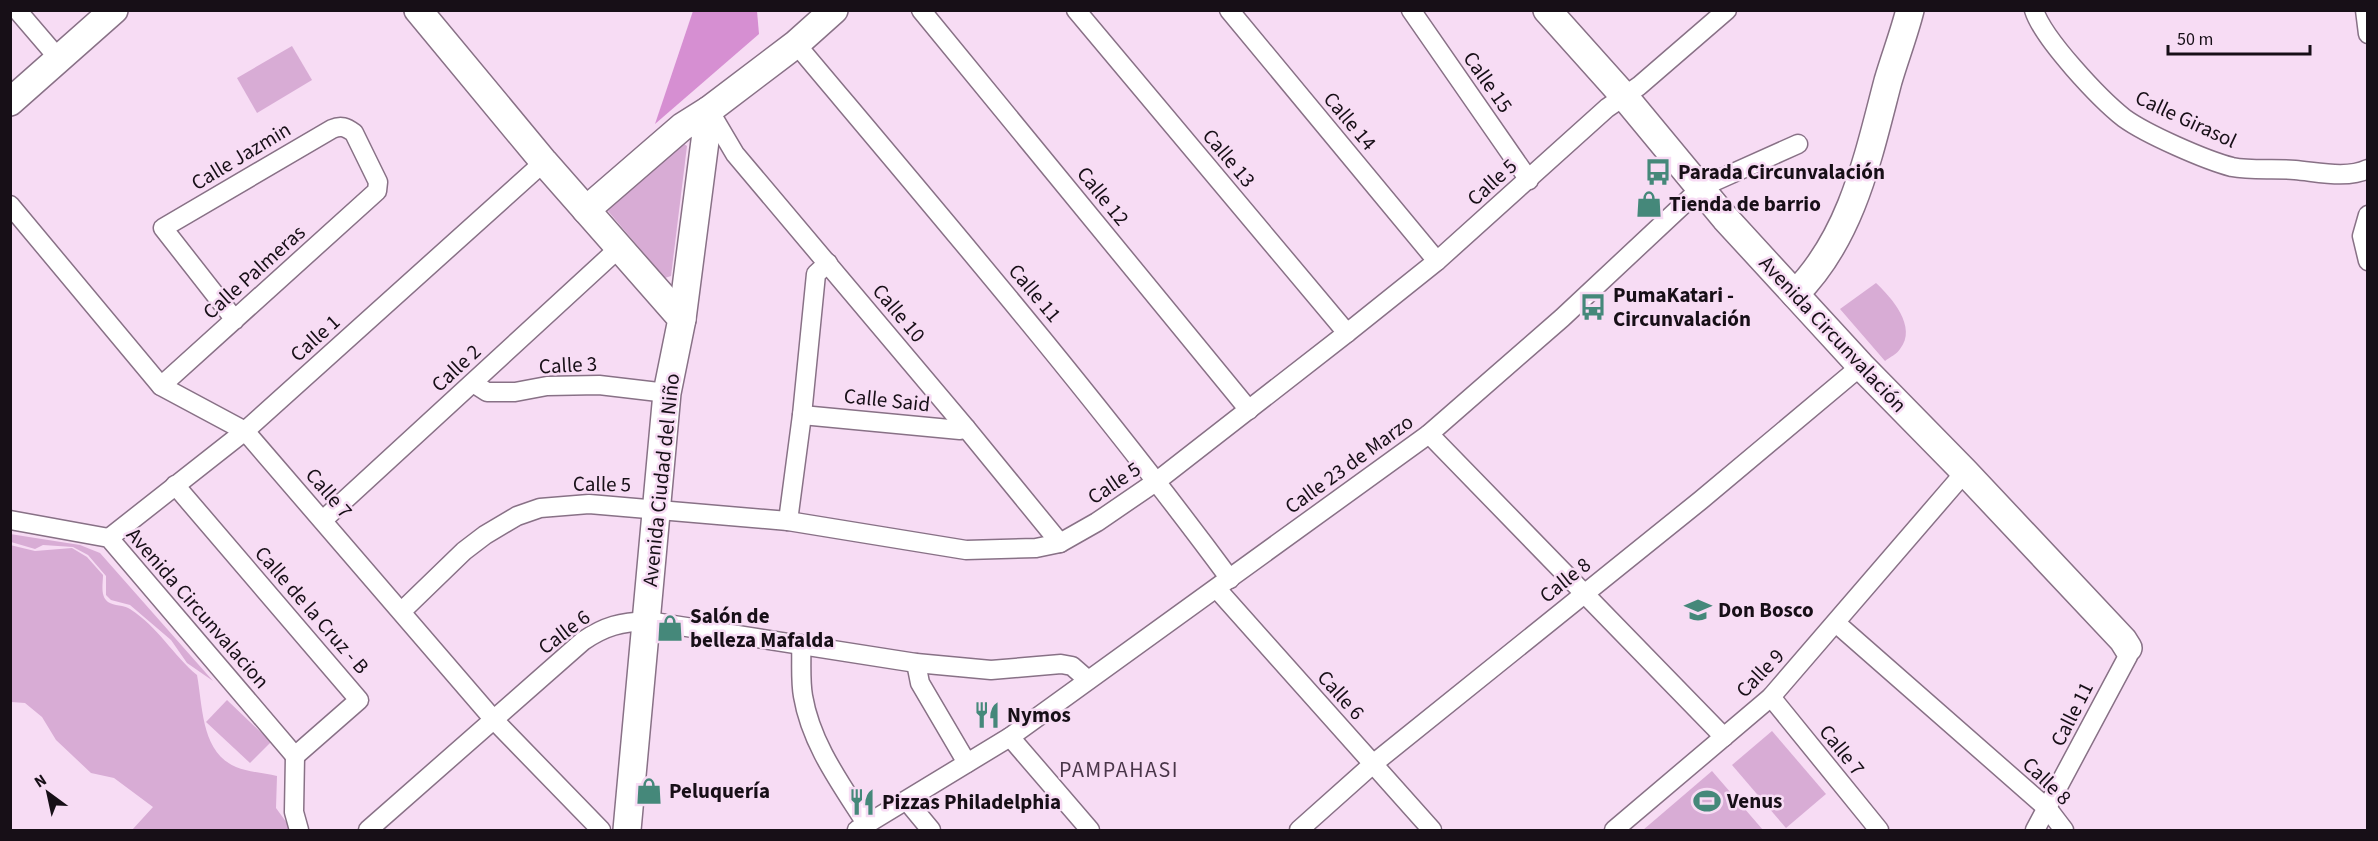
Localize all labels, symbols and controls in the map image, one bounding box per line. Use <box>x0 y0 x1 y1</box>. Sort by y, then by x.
scale bar <box>2168 18 2310 56</box>
text: 50 m <box>2177 27 2213 52</box>
street label: Calle 15 <box>1456 45 1520 119</box>
street label: Calle Girasol <box>2130 82 2242 156</box>
street label: Calle 14 <box>1316 85 1384 157</box>
street label: Calle Jazmin <box>185 114 297 198</box>
street label: Calle 13 <box>1195 122 1263 194</box>
street label: Calle 5 <box>1460 151 1524 213</box>
bus stop icon: Parada Circunvalación <box>1643 157 1673 187</box>
place label: Parada Circunvalación <box>1678 157 1885 187</box>
street label: Calle 12 <box>1070 160 1136 232</box>
shop icon: Tienda de barrio <box>1634 189 1664 219</box>
place label: Tienda de barrio <box>1669 189 1821 219</box>
street label: Calle Palmeras <box>196 218 312 326</box>
street label: Avenida Circunvalación <box>1752 249 1914 419</box>
street label: Calle 11 <box>1001 257 1069 329</box>
street label: Calle 10 <box>865 277 933 349</box>
place label: PumaKatari - Circunvalación <box>1613 280 1751 334</box>
bus stop icon: PumaKatari - Circunvalación <box>1578 292 1608 322</box>
street label: Calle 1 <box>283 307 347 369</box>
street label: Calle 2 <box>424 337 488 399</box>
street label: Calle 3 <box>538 348 598 382</box>
street label: Avenida Ciudad del Niño <box>635 372 687 588</box>
street label: Calle Said <box>842 381 932 419</box>
street label: Calle 23 de Marzo <box>1279 407 1419 521</box>
street label: Calle 5 <box>1081 454 1147 512</box>
street label: Calle 7 <box>299 461 359 525</box>
street label: Calle 5 <box>573 468 631 500</box>
street label: Avenida Circunvalacion <box>120 521 276 695</box>
street label: Calle de la Cruz - B <box>248 539 376 681</box>
street label: Calle 8 <box>1533 550 1597 610</box>
school or university icon: Don Bosco <box>1683 595 1713 625</box>
place label: Don Bosco <box>1718 595 1814 625</box>
place label: Salón de belleza Mafalda <box>690 601 834 655</box>
street label: Calle 6 <box>532 602 596 662</box>
shop icon: Salón de belleza Mafalda <box>655 613 685 643</box>
street label: Calle 9 <box>1729 642 1791 704</box>
street label: Calle 6 <box>1310 663 1372 727</box>
street label: Calle 11 <box>2043 677 2101 751</box>
restaurant icon: Nymos <box>972 700 1002 730</box>
place label: Nymos <box>1007 700 1071 730</box>
street label: Calle 7 <box>1812 718 1872 782</box>
street label: Calle 8 <box>2016 750 2078 812</box>
district label: PAMPAHASI <box>1059 754 1179 786</box>
north arrow <box>18 763 78 823</box>
text: N <box>30 769 51 793</box>
shop icon: Peluquería <box>634 776 664 806</box>
place label: Peluquería <box>669 776 770 806</box>
sports icon: Venus <box>1692 786 1722 816</box>
place label: Venus <box>1726 786 1782 816</box>
restaurant icon: Pizzas Philadelphia <box>847 787 877 817</box>
place label: Pizzas Philadelphia <box>882 787 1061 817</box>

